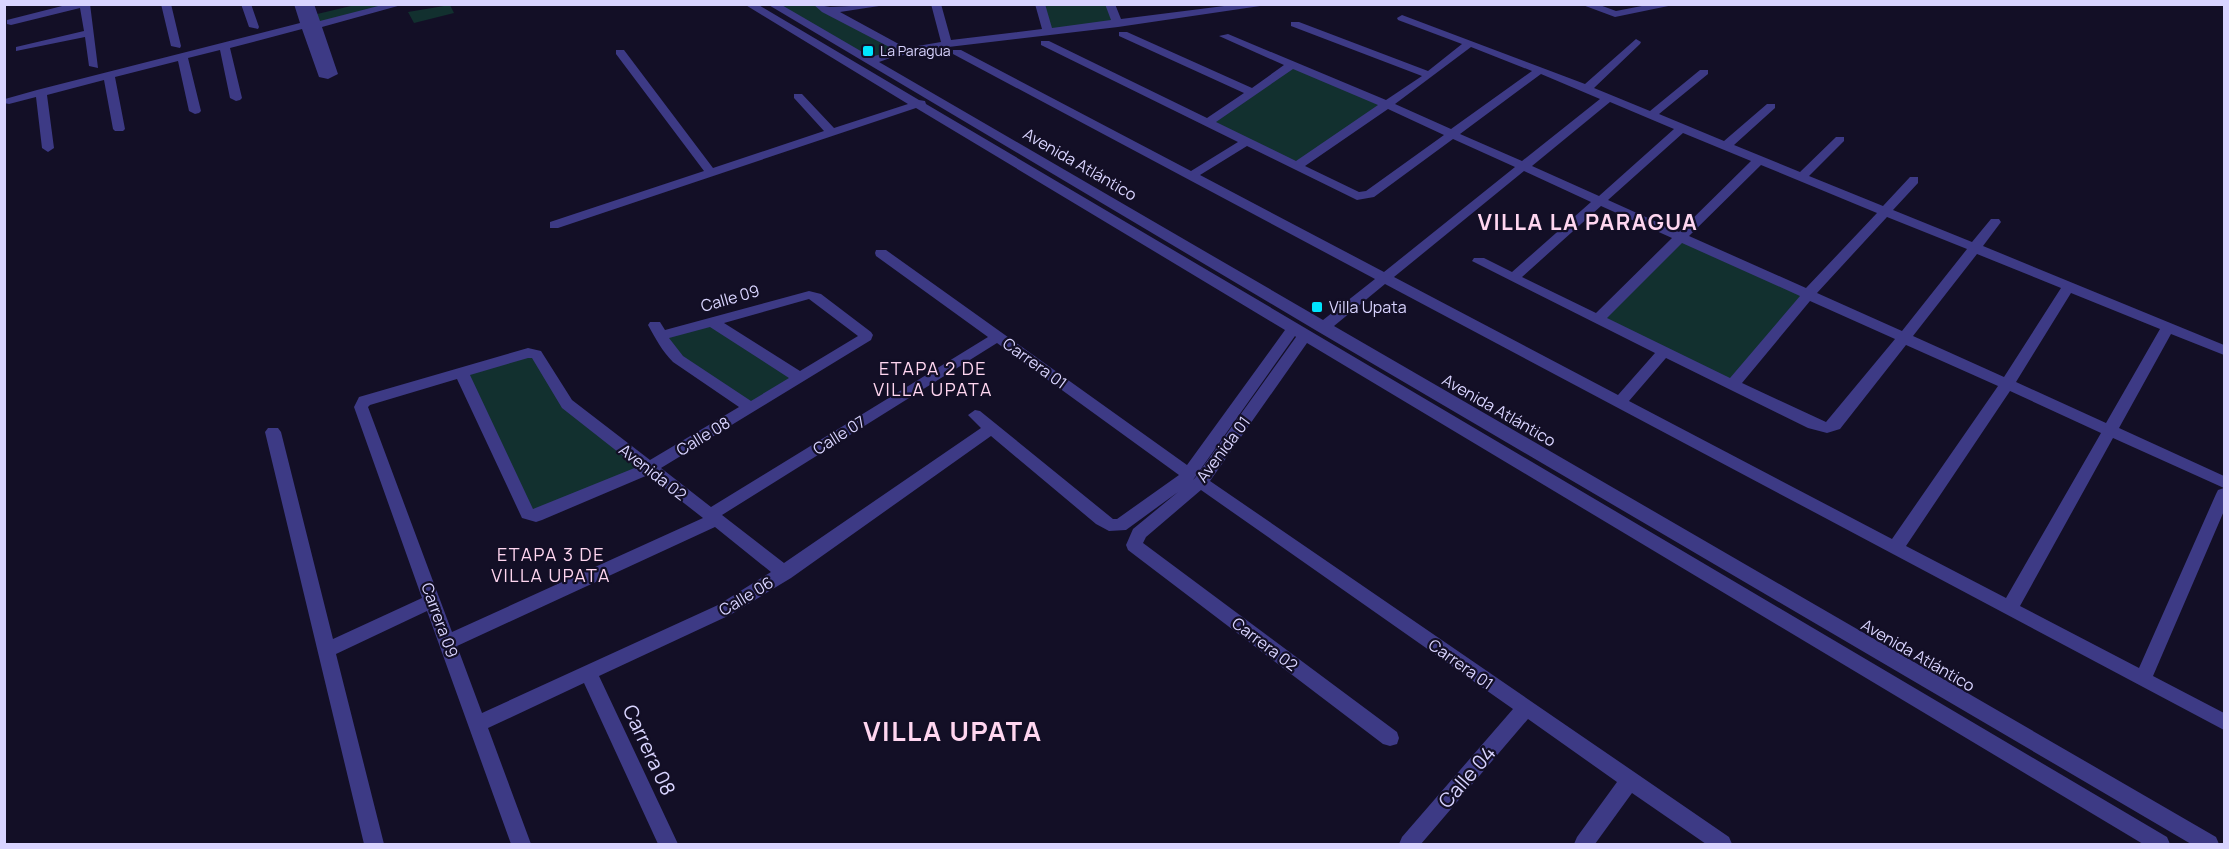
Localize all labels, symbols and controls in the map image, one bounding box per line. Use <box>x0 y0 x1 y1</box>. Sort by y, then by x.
place label: La Paragua <box>880 41 951 60</box>
marker: La Paragua <box>861 44 875 58</box>
street label: Avenida Atlántico <box>1019 123 1141 205</box>
district label: VILLA LA PARAGUA <box>1478 207 1698 237</box>
street label: Calle 09 <box>698 279 762 317</box>
place label: Villa Upata <box>1329 296 1407 318</box>
marker: Villa Upata <box>1310 300 1324 314</box>
street label: Carrera 01 <box>998 332 1072 394</box>
district label: ETAPA 2 DE VILLA UPATA <box>873 356 993 401</box>
street label: Avenida Atlántico <box>1438 369 1560 451</box>
street label: Calle 07 <box>809 410 869 460</box>
street label: Calle 08 <box>672 411 734 461</box>
street label: Avenida 01 <box>1191 412 1255 486</box>
street label: Avenida 02 <box>615 439 691 505</box>
district label: ETAPA 3 DE VILLA UPATA <box>491 542 611 587</box>
street label: Calle 06 <box>715 571 777 621</box>
street label: Carrera 09 <box>416 579 464 661</box>
street label: Carrera 02 <box>1227 612 1303 676</box>
street label: Avenida Atlántico <box>1857 614 1979 696</box>
street label: Carrera 01 <box>1424 634 1498 694</box>
street label: Carrera 08 <box>617 700 682 799</box>
district label: VILLA UPATA <box>863 712 1043 749</box>
street label: Calle 04 <box>1432 740 1501 814</box>

